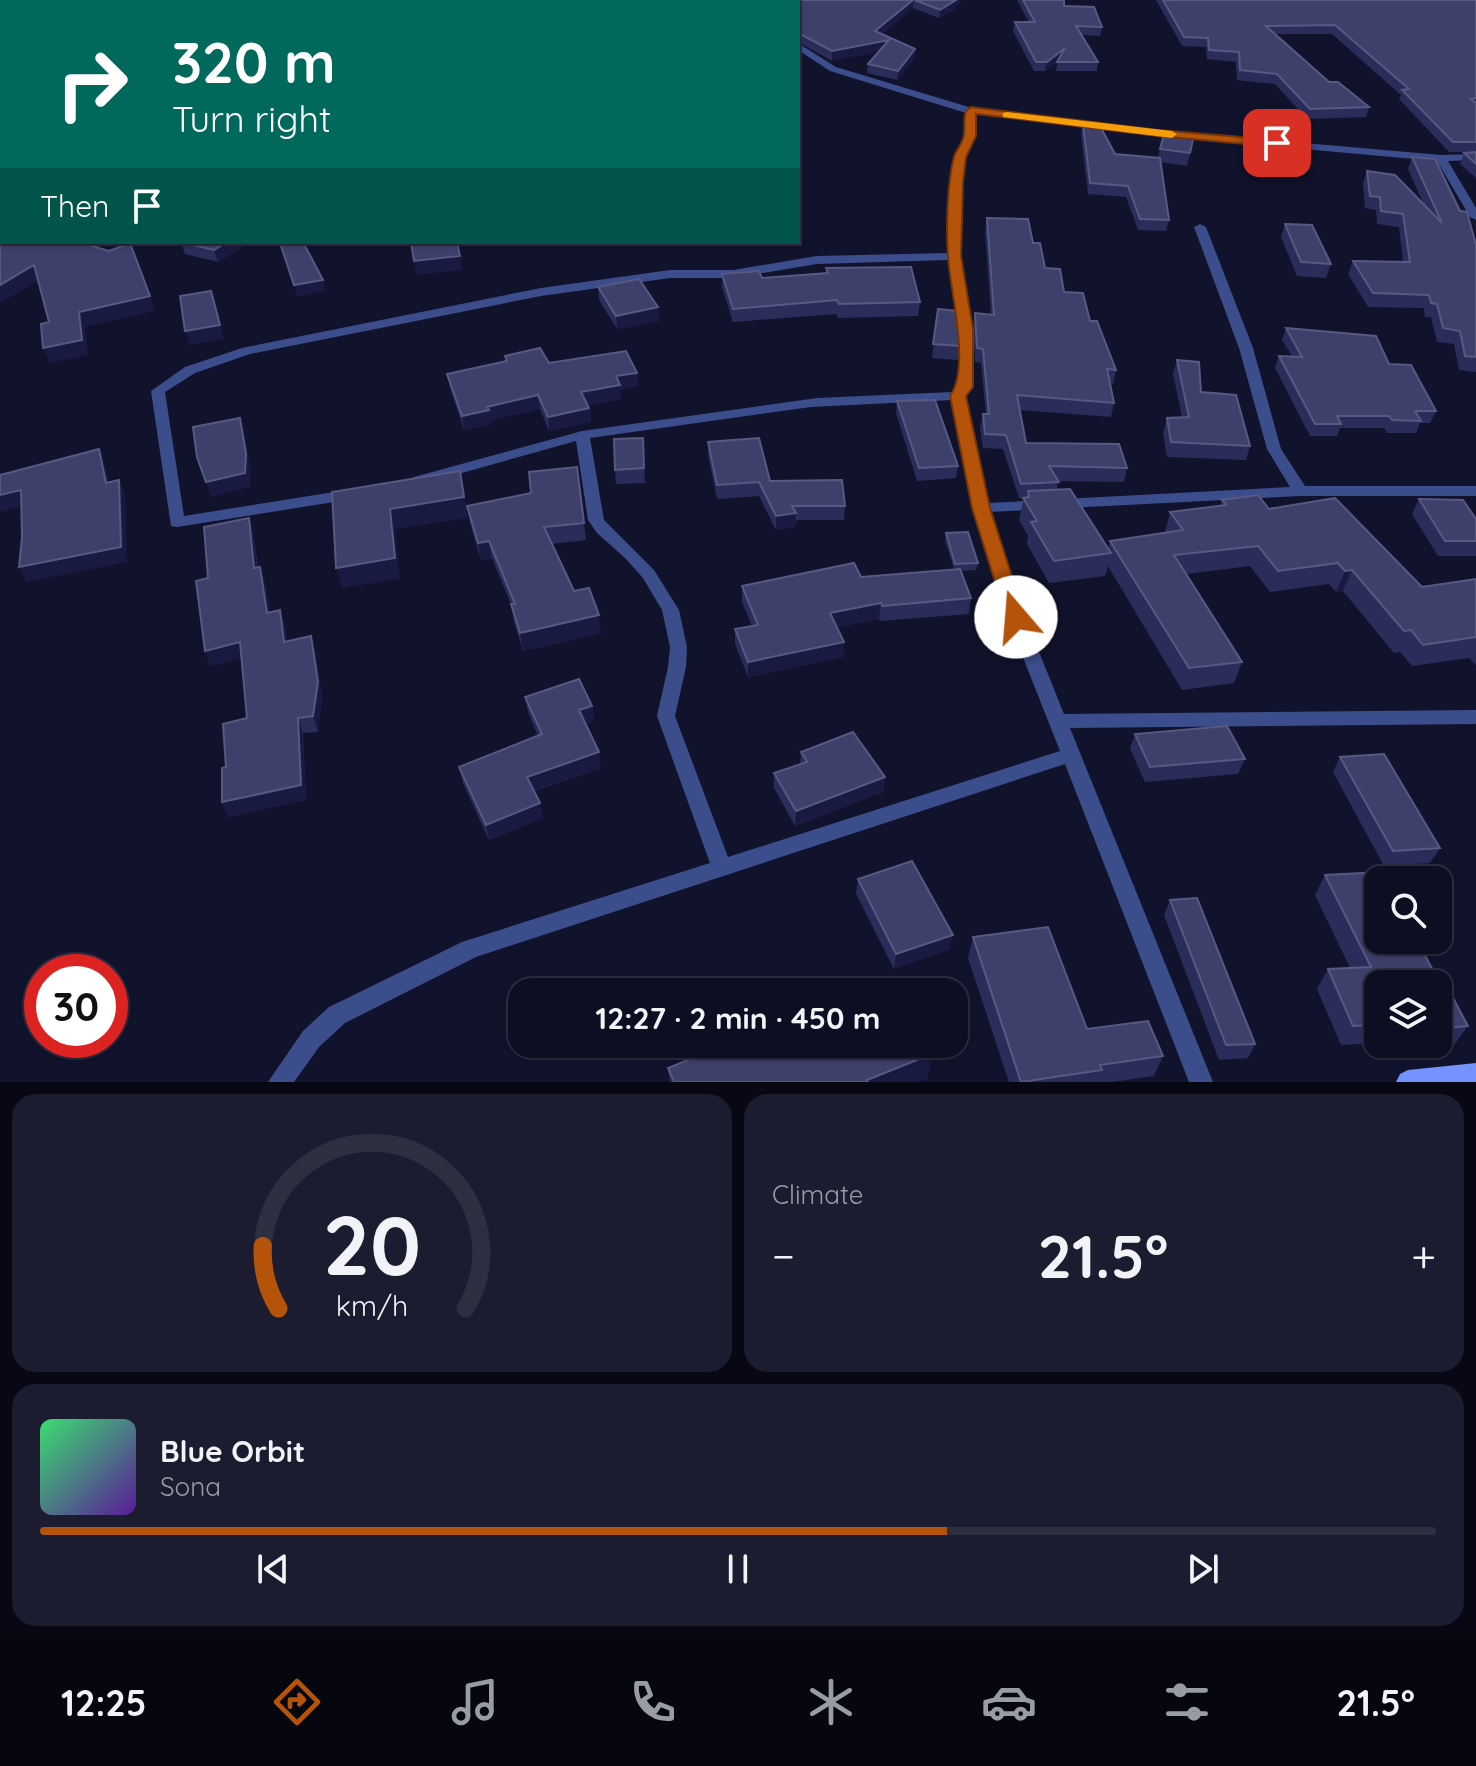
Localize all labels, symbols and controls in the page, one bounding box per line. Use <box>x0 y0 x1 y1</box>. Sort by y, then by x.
text: 320 m <box>172 27 336 97</box>
icon: right <box>40 32 144 136</box>
text: Turn right <box>172 96 331 141</box>
pin <box>1243 109 1311 177</box>
icon: arrive <box>1255 121 1299 165</box>
icon: arrive <box>125 184 169 228</box>
text: Then <box>40 187 109 225</box>
position arrow <box>974 575 1058 659</box>
map controls <box>1364 866 1452 1058</box>
button: search <box>1364 866 1452 954</box>
speed limit sign: 30 <box>24 954 128 1058</box>
button: layers <box>1364 970 1452 1058</box>
text: 12:27 · 2 min · 450 m <box>596 999 880 1037</box>
text: Climate <box>772 1178 863 1211</box>
text: 20 <box>323 1192 421 1296</box>
text: 21.5° <box>1038 1218 1168 1293</box>
text: − <box>772 1228 795 1283</box>
text: + <box>1411 1228 1436 1283</box>
text: km/h <box>336 1287 408 1323</box>
text: Blue Orbit <box>160 1432 305 1470</box>
text: Sona <box>160 1470 221 1503</box>
icon: previous <box>251 1547 295 1591</box>
icon: pause <box>716 1547 760 1591</box>
icon: next <box>1181 1547 1225 1591</box>
icon: directions <box>269 1674 325 1730</box>
icon: music <box>447 1674 503 1730</box>
icon: phone <box>625 1674 681 1730</box>
icon: climate <box>803 1674 859 1730</box>
icon: car <box>981 1674 1037 1730</box>
icon: filters <box>1159 1674 1215 1730</box>
text: 12:25 <box>61 1680 147 1725</box>
text: 21.5° <box>1337 1680 1415 1725</box>

